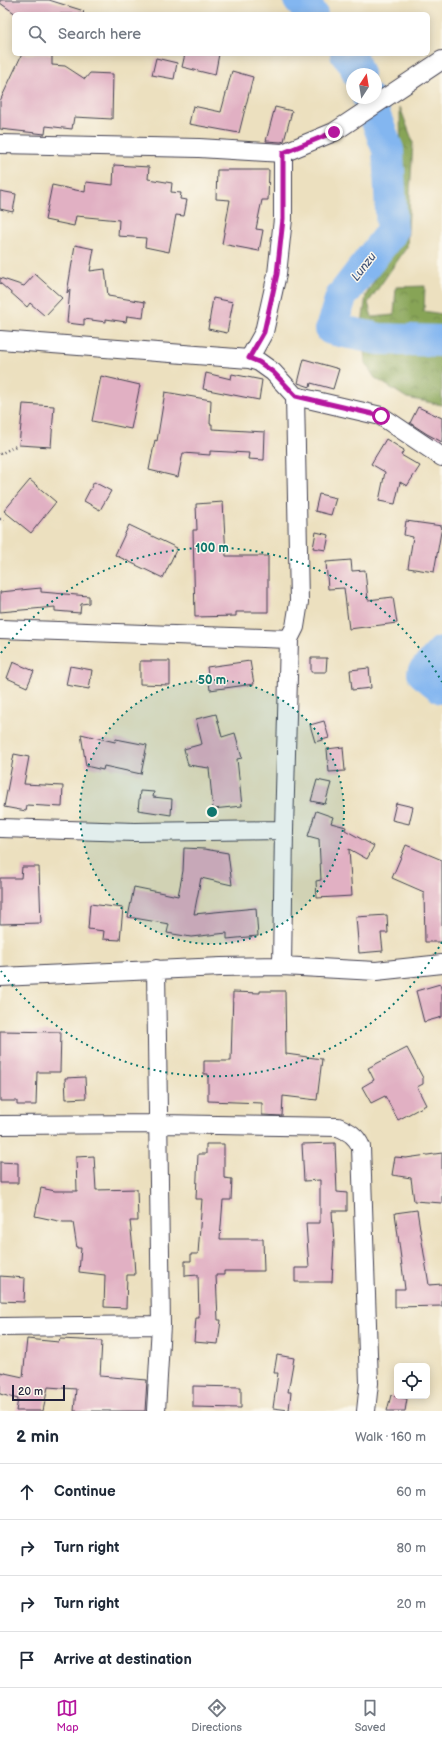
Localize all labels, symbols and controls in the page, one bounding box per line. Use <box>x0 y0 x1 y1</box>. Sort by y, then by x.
search box <box>12 12 430 56</box>
icon: search <box>26 23 48 45</box>
text: Search here <box>58 25 141 44</box>
north arrow <box>346 68 382 104</box>
route end <box>325 123 343 141</box>
water label: Lunzu <box>348 250 380 284</box>
route start <box>372 407 390 425</box>
text: 100 m <box>195 541 229 556</box>
text: 50 m <box>198 673 226 688</box>
centre of rings <box>205 805 219 819</box>
map controls <box>394 1363 430 1399</box>
button: locate <box>394 1363 430 1399</box>
scale bar <box>12 1383 65 1402</box>
text: 20 m <box>18 1385 43 1398</box>
text: 2 min <box>16 1427 59 1447</box>
text: Walk · 160 m <box>355 1429 426 1445</box>
icon: ahead <box>16 1481 38 1503</box>
text: Continue <box>54 1482 116 1501</box>
text: 60 m <box>396 1484 426 1500</box>
icon: right <box>16 1537 38 1559</box>
text: Turn right <box>54 1538 119 1557</box>
text: 80 m <box>397 1540 426 1556</box>
icon: right <box>16 1593 38 1615</box>
text: Turn right <box>54 1594 119 1613</box>
text: 20 m <box>396 1596 426 1612</box>
icon: arrive <box>16 1649 38 1671</box>
text: Arrive at destination <box>54 1650 192 1669</box>
tab: Map <box>56 1697 79 1734</box>
tab: Directions <box>191 1697 242 1734</box>
tab: Saved <box>355 1697 386 1734</box>

